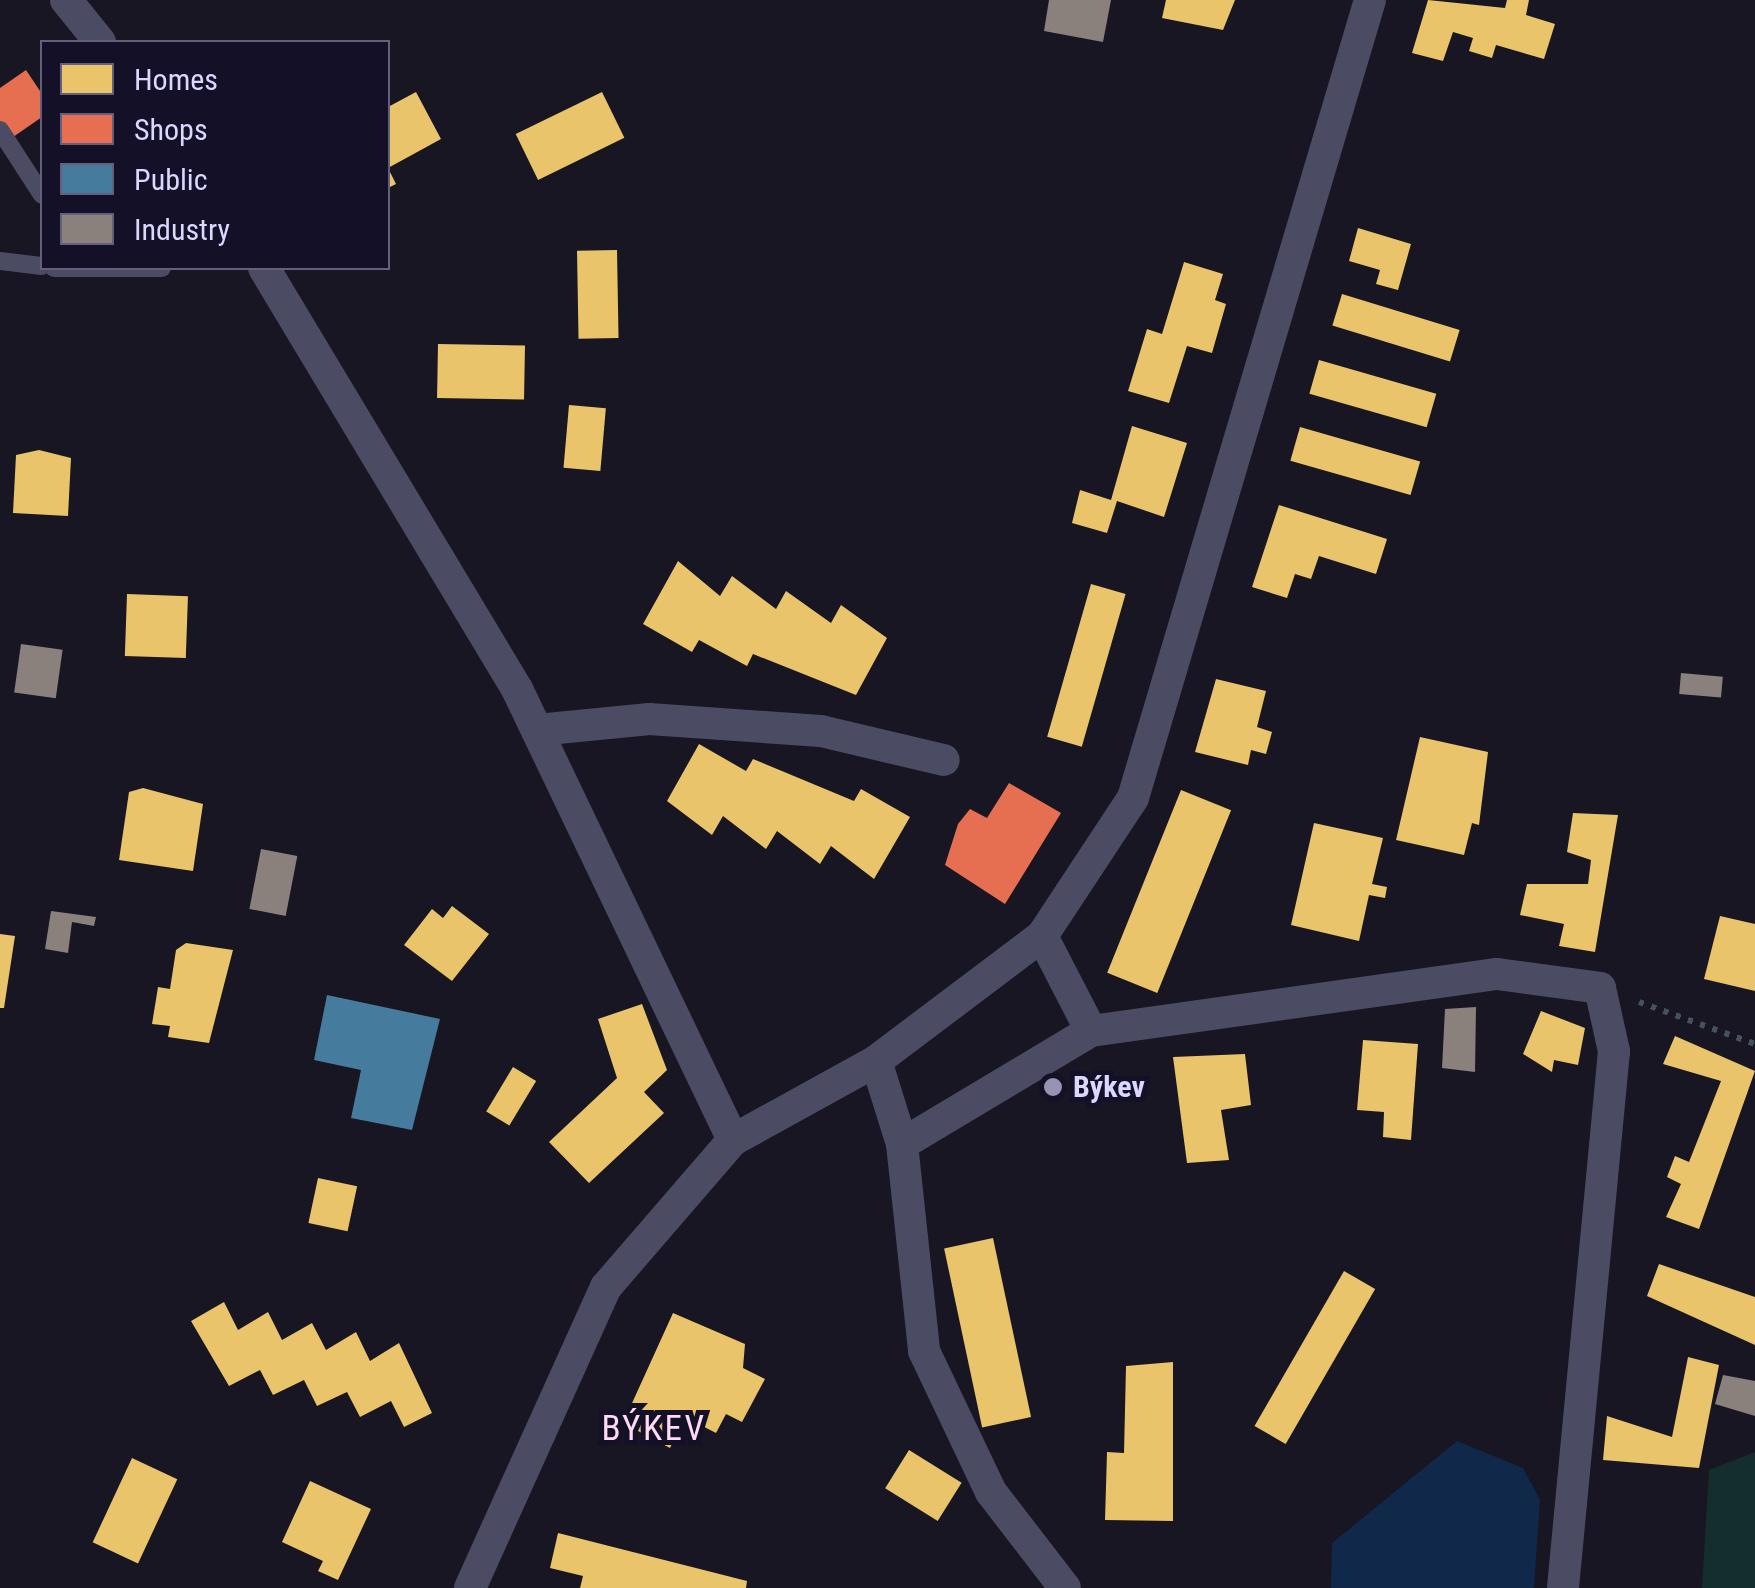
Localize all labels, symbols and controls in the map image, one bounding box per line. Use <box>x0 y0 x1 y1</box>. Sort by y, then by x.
legend <box>40 40 390 270</box>
text: Homes <box>134 62 218 97</box>
text: Shops <box>134 112 208 147</box>
text: Public <box>134 162 208 197</box>
text: Industry <box>134 212 230 247</box>
place label: Býkev <box>1073 1069 1145 1105</box>
marker: Býkev <box>1042 1076 1064 1098</box>
district label: BÝKEV <box>601 1408 707 1450</box>

